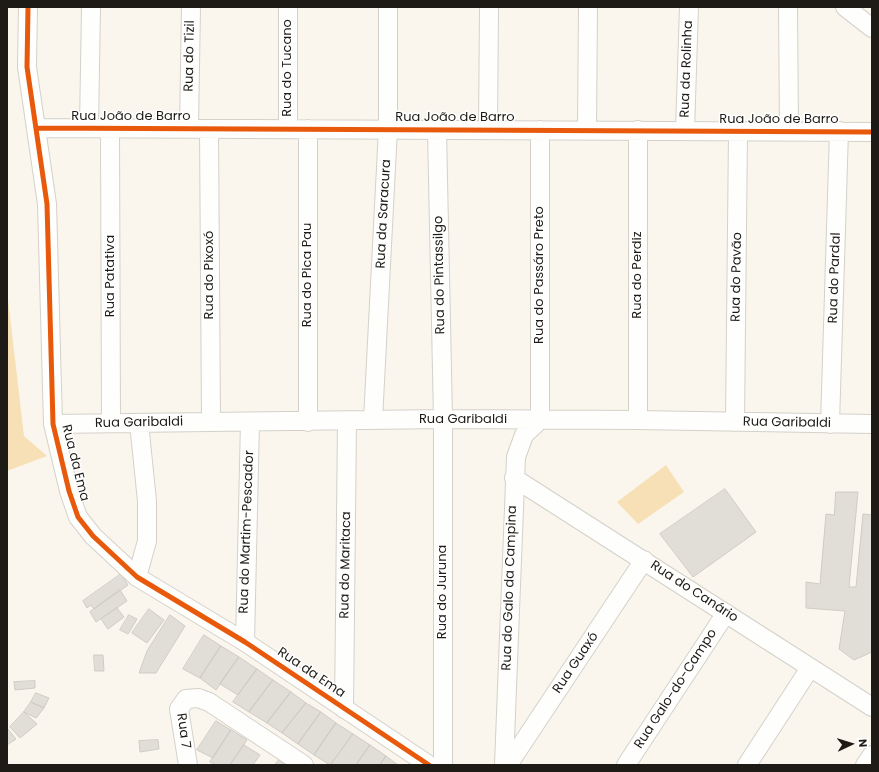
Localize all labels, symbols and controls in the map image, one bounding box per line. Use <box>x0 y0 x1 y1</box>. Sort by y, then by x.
street label: Rua do Tucano <box>280 19 296 117</box>
street label: Rua do Tizil <box>182 20 198 92</box>
street label: Rua da Rolinha <box>678 20 696 118</box>
street label: Rua João de Barro <box>71 109 191 125</box>
street label: Rua João de Barro <box>395 110 515 126</box>
street label: Rua João de Barro <box>719 112 839 128</box>
street label: Rua da Saracura <box>373 159 395 269</box>
street label: Rua do Passáro Preto <box>532 206 548 344</box>
street label: Rua do Pintassilgo <box>431 216 449 334</box>
street label: Rua do Pica Pau <box>300 223 316 327</box>
street label: Rua do Pixoxó <box>202 231 218 319</box>
street label: Rua do Perdiz <box>630 231 646 319</box>
street label: Rua do Pavão <box>728 232 746 322</box>
street label: Rua do Pardal <box>826 232 844 324</box>
street label: Rua Patativa <box>103 235 119 317</box>
street label: Rua Garibaldi <box>419 412 507 428</box>
street label: Rua Garibaldi <box>95 414 183 432</box>
street label: Rua Garibaldi <box>743 414 831 432</box>
street label: Rua da Ema <box>58 423 92 503</box>
street label: Rua do Martim-Pescador <box>236 450 258 614</box>
street label: Rua do Galo da Campina <box>499 505 521 671</box>
street label: Rua do Maritaca <box>337 511 355 619</box>
street label: Rua do Juruna <box>435 545 451 639</box>
street label: Rua do Canário <box>647 558 741 626</box>
street label: Rua Galo-do-Campo <box>631 626 721 752</box>
street label: Rua Guaxó <box>550 630 602 696</box>
street label: Rua da Ema <box>274 645 348 701</box>
street label: Rua 7 <box>173 712 193 750</box>
north arrow <box>831 724 871 764</box>
text: N <box>855 738 871 748</box>

